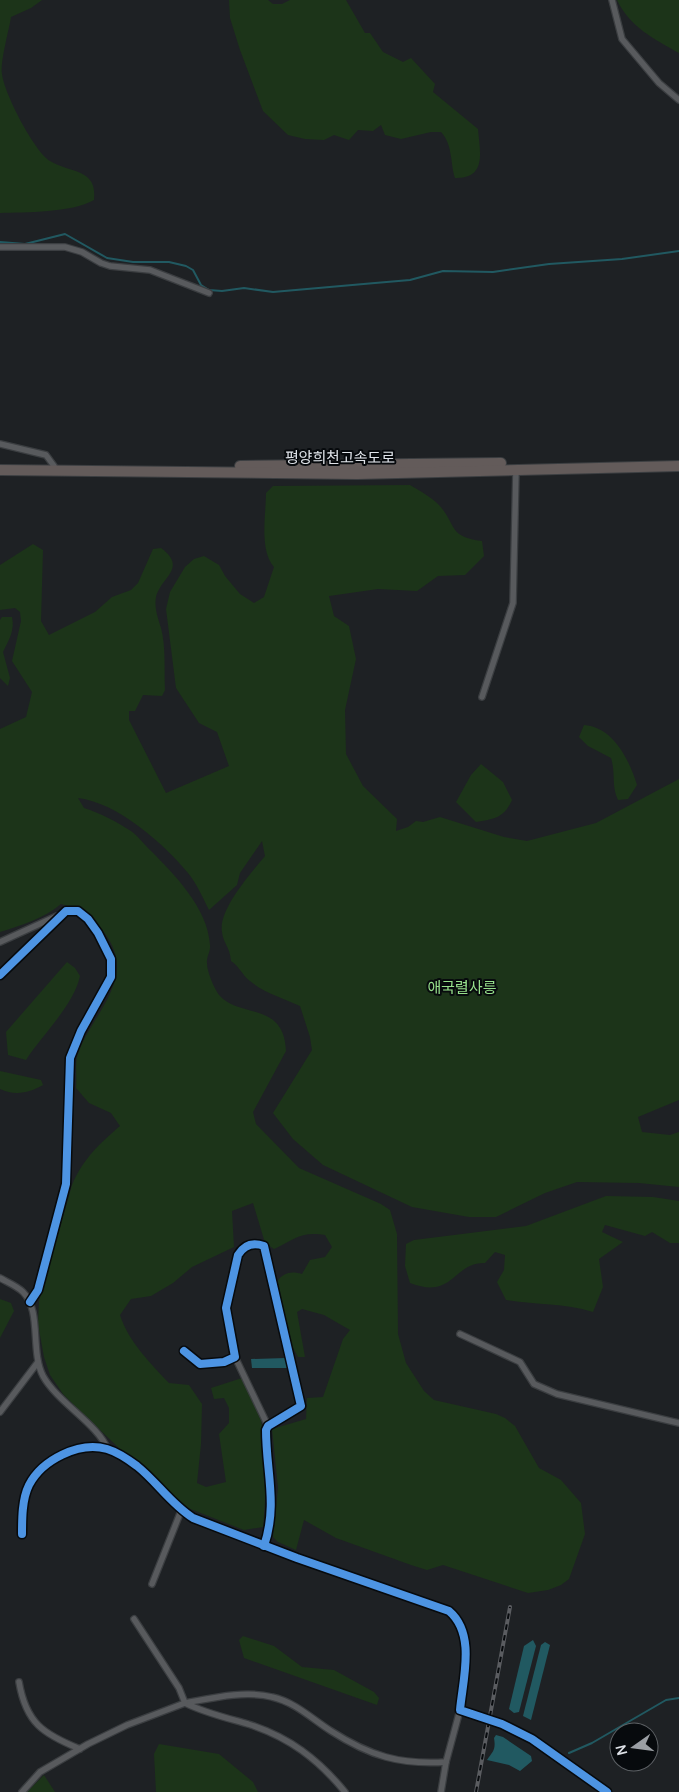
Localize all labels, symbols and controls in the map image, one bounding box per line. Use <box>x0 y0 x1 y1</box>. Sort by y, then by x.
street label: 평양희천고속도로 <box>285 447 395 468</box>
park label: 애국렬사릉 <box>427 977 497 998</box>
north arrow <box>609 1722 659 1772</box>
text: N <box>610 1743 631 1757</box>

